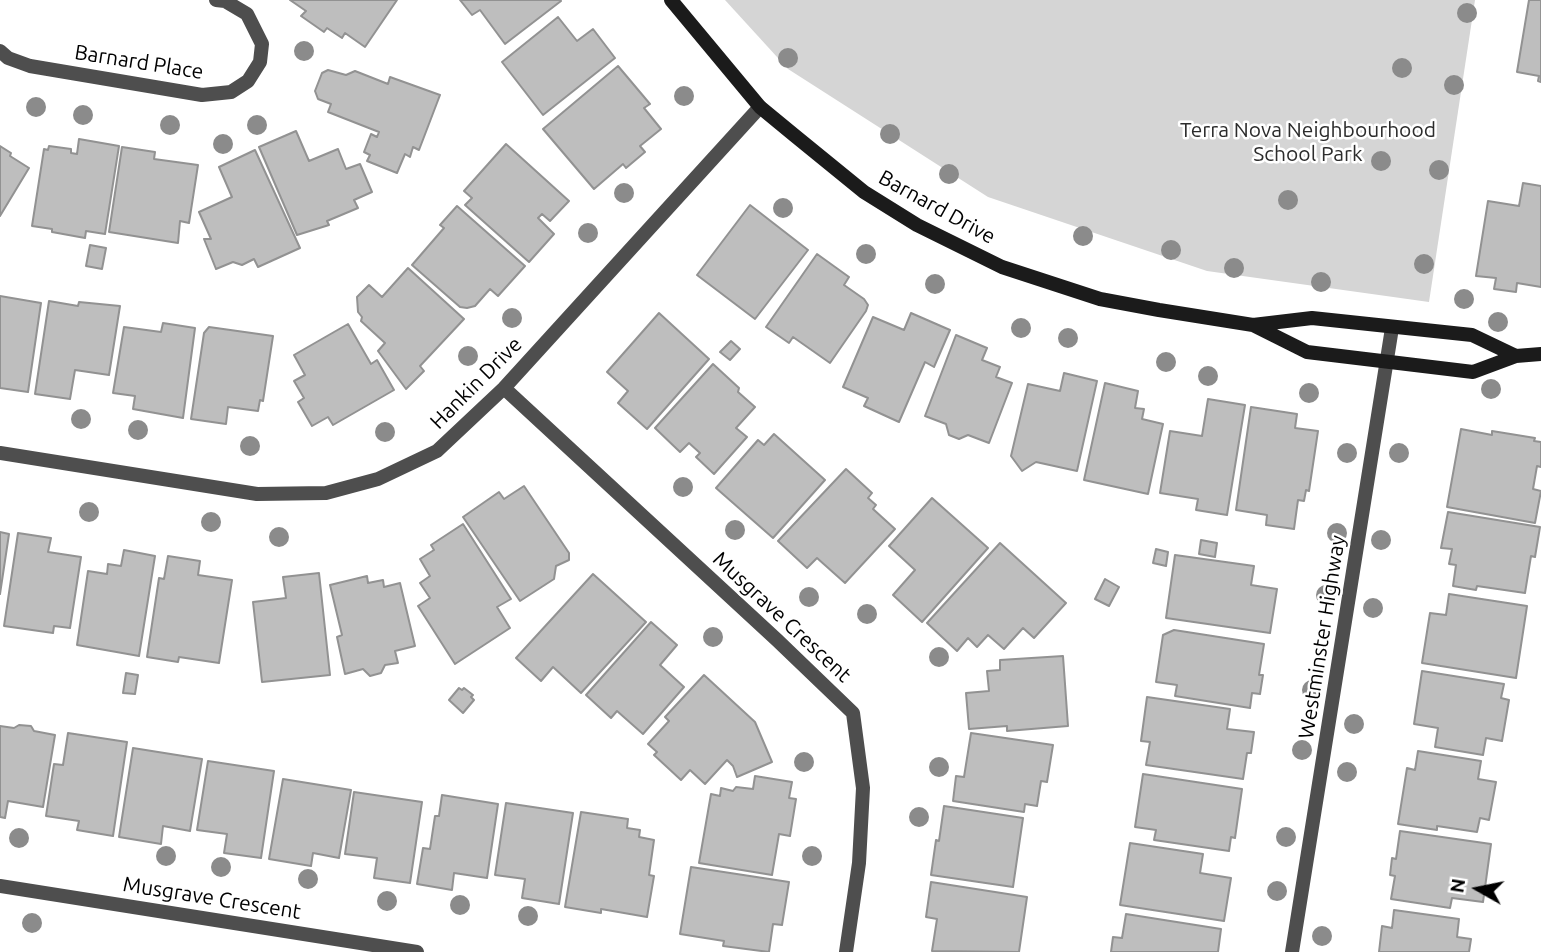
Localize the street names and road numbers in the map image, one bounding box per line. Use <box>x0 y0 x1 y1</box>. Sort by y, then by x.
street label: Barnard Place <box>73 39 205 85</box>
street label: Barnard Drive <box>874 165 1000 249</box>
street label: Hankin Drive <box>425 332 527 434</box>
street label: Westminster Highway <box>1293 533 1351 741</box>
street label: Musgrave Crescent <box>708 546 856 688</box>
street label: Musgrave Crescent <box>121 871 303 925</box>

